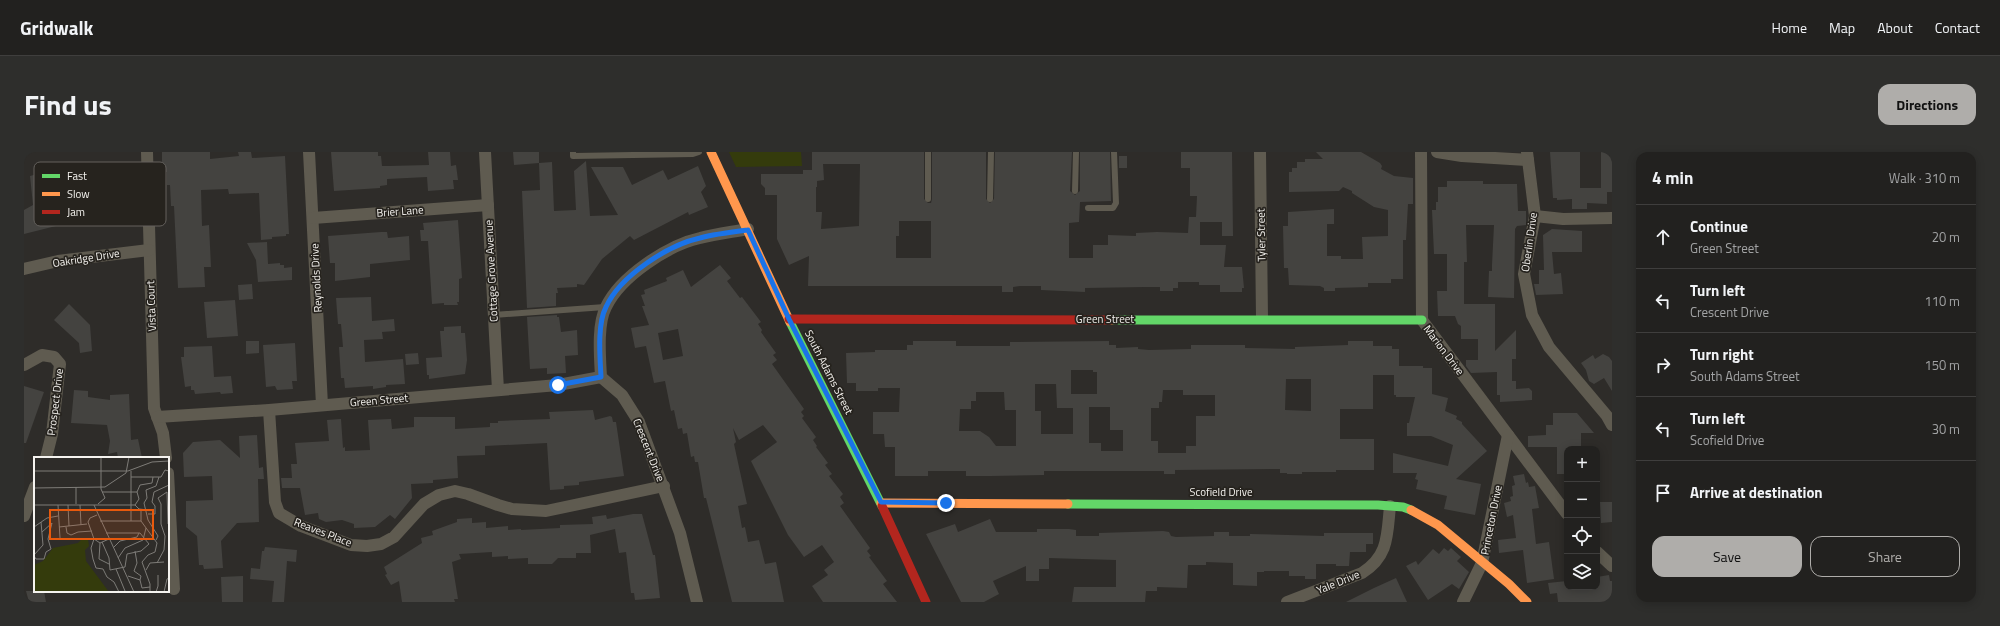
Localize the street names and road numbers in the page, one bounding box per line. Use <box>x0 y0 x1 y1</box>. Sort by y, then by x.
street label: Brier Lane <box>376 201 424 221</box>
street label: Tyler Street <box>1253 208 1269 262</box>
street label: Oberlin Drive <box>1517 211 1541 273</box>
street label: Cottage Grove Avenue <box>480 219 502 322</box>
street label: Reynolds Drive <box>306 243 326 313</box>
street label: Oakridge Drive <box>51 245 121 271</box>
street label: Vista Court <box>142 280 160 332</box>
street label: Green Street <box>1076 311 1134 327</box>
street label: Marion Drive <box>1420 322 1468 379</box>
street label: South Adams Street <box>801 327 857 417</box>
street label: Prospect Drive <box>43 367 67 437</box>
street label: Green Street <box>349 389 409 411</box>
street label: Crescent Drive <box>629 416 669 484</box>
street label: Princeton Drive <box>1476 483 1506 556</box>
street label: Scofield Drive <box>1190 484 1253 500</box>
street label: Reaves Place <box>292 514 355 551</box>
street label: Yale Drive <box>1314 566 1362 598</box>

